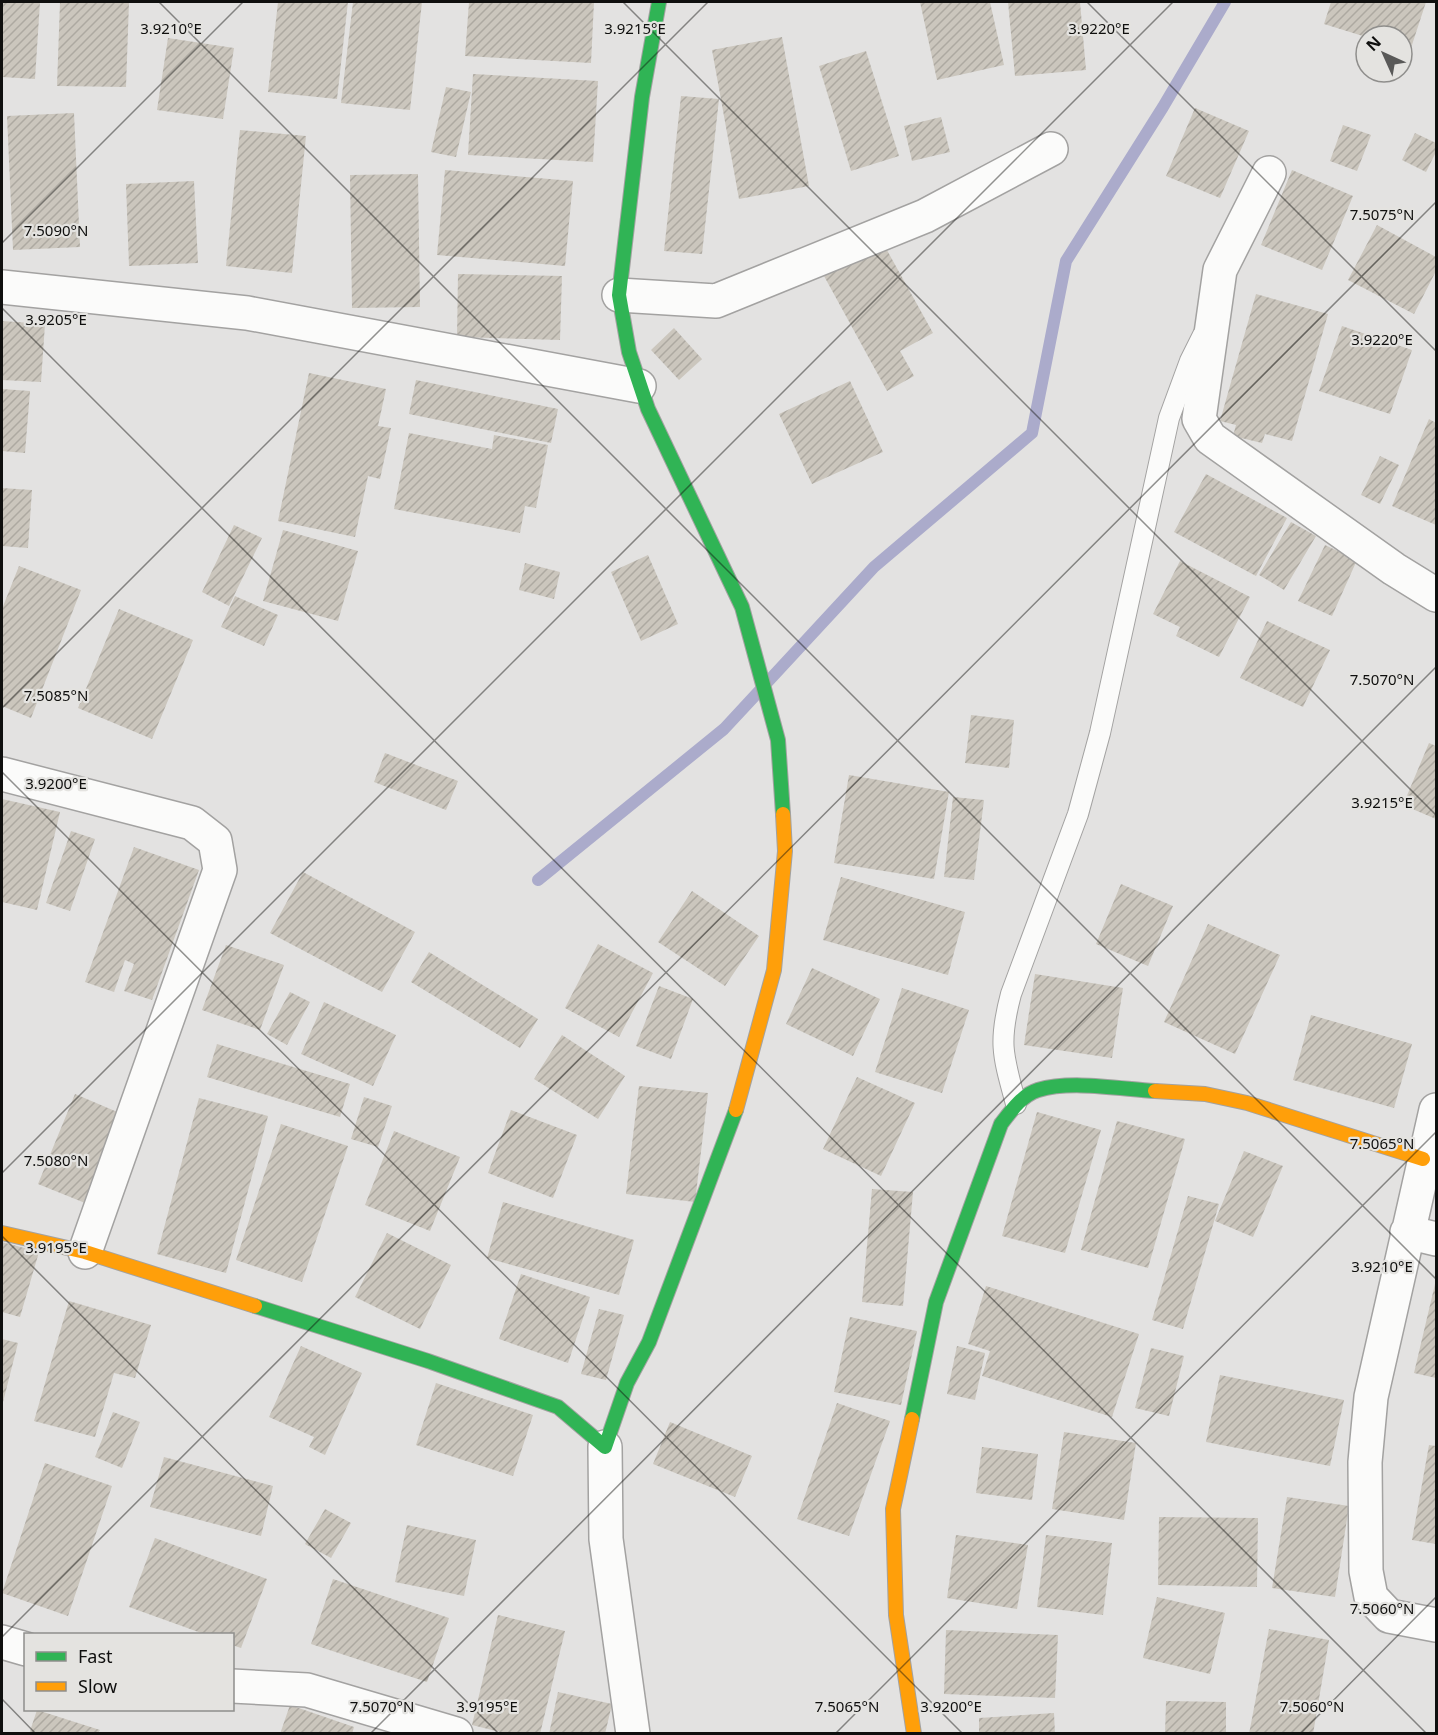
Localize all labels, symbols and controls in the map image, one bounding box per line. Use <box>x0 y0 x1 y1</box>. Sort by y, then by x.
text: 3.9210°E <box>140 18 202 38</box>
text: 3.9215°E <box>604 18 666 38</box>
text: 3.9220°E <box>1068 18 1130 38</box>
north arrow <box>1354 24 1414 84</box>
text: N <box>1361 31 1386 56</box>
text: 7.5075°N <box>1350 204 1414 224</box>
text: 7.5090°N <box>24 220 88 240</box>
text: 3.9205°E <box>25 309 87 329</box>
text: 3.9220°E <box>1351 329 1413 349</box>
text: 7.5070°N <box>1350 669 1414 689</box>
text: 7.5085°N <box>24 685 88 705</box>
text: 3.9200°E <box>25 773 87 793</box>
text: 3.9215°E <box>1351 792 1413 812</box>
text: 7.5065°N <box>1350 1133 1414 1153</box>
text: 7.5080°N <box>24 1150 88 1170</box>
text: 3.9195°E <box>25 1237 87 1257</box>
text: 3.9210°E <box>1351 1256 1413 1276</box>
text: 7.5060°N <box>1350 1598 1414 1618</box>
legend <box>24 1633 234 1711</box>
text: Fast <box>78 1644 113 1668</box>
text: Slow <box>78 1674 117 1698</box>
text: 7.5070°N <box>350 1696 414 1716</box>
text: 3.9195°E <box>456 1696 518 1716</box>
text: 7.5065°N <box>815 1696 879 1716</box>
text: 3.9200°E <box>920 1696 982 1716</box>
text: 7.5060°N <box>1280 1696 1344 1716</box>

